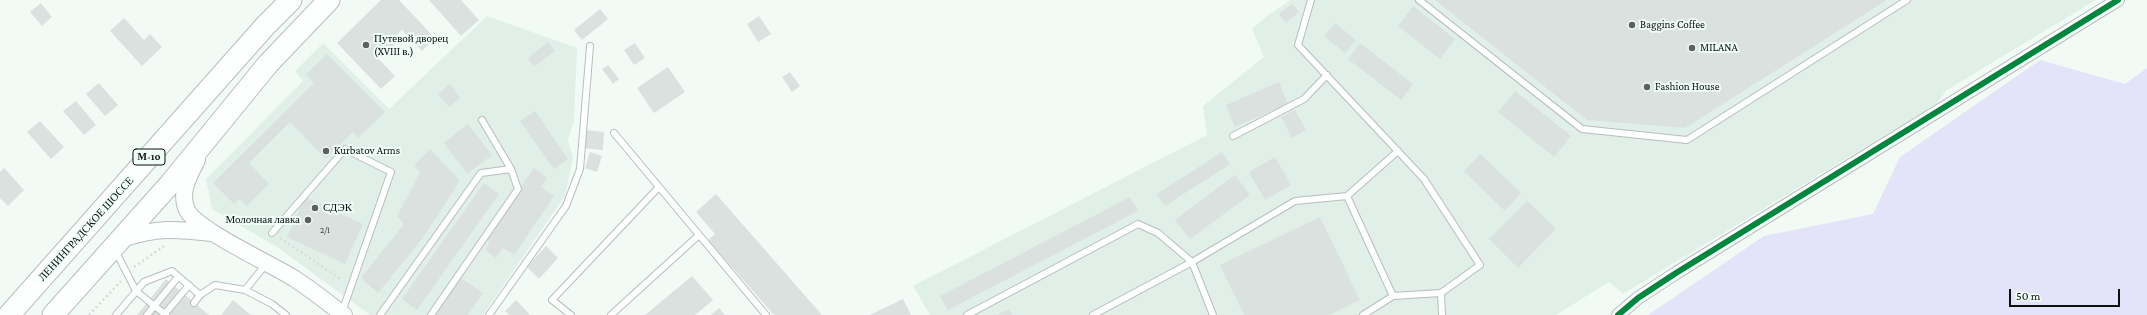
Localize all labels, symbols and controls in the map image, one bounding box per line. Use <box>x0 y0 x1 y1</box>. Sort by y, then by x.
place label: Baggins Coffee <box>1640 18 1705 32</box>
marker: Baggins Coffee <box>1627 20 1637 30</box>
place label: Путевой дворец (XVIII в.) <box>374 32 448 58</box>
marker: Путевой дворец (XVIII в.) <box>361 40 371 50</box>
place label: MILANA <box>1700 41 1738 55</box>
marker: MILANA <box>1687 43 1697 53</box>
place label: Fashion House <box>1655 80 1719 94</box>
marker: Fashion House <box>1642 82 1652 92</box>
place label: Kurbatov Arms <box>334 144 400 158</box>
marker: Kurbatov Arms <box>321 146 331 156</box>
road number: М-10 <box>133 149 165 165</box>
street label: ЛЕНИНГРАДСКОЕ ШОССЕ <box>36 174 136 284</box>
place label: СДЭК <box>323 201 352 215</box>
marker: СДЭК <box>310 203 320 213</box>
place label: Молочная лавка <box>225 213 300 227</box>
marker: Молочная лавка <box>303 215 313 225</box>
house number: 2/1 <box>320 225 330 235</box>
scale bar <box>2011 281 2122 307</box>
text: 50 m <box>2016 289 2040 303</box>

